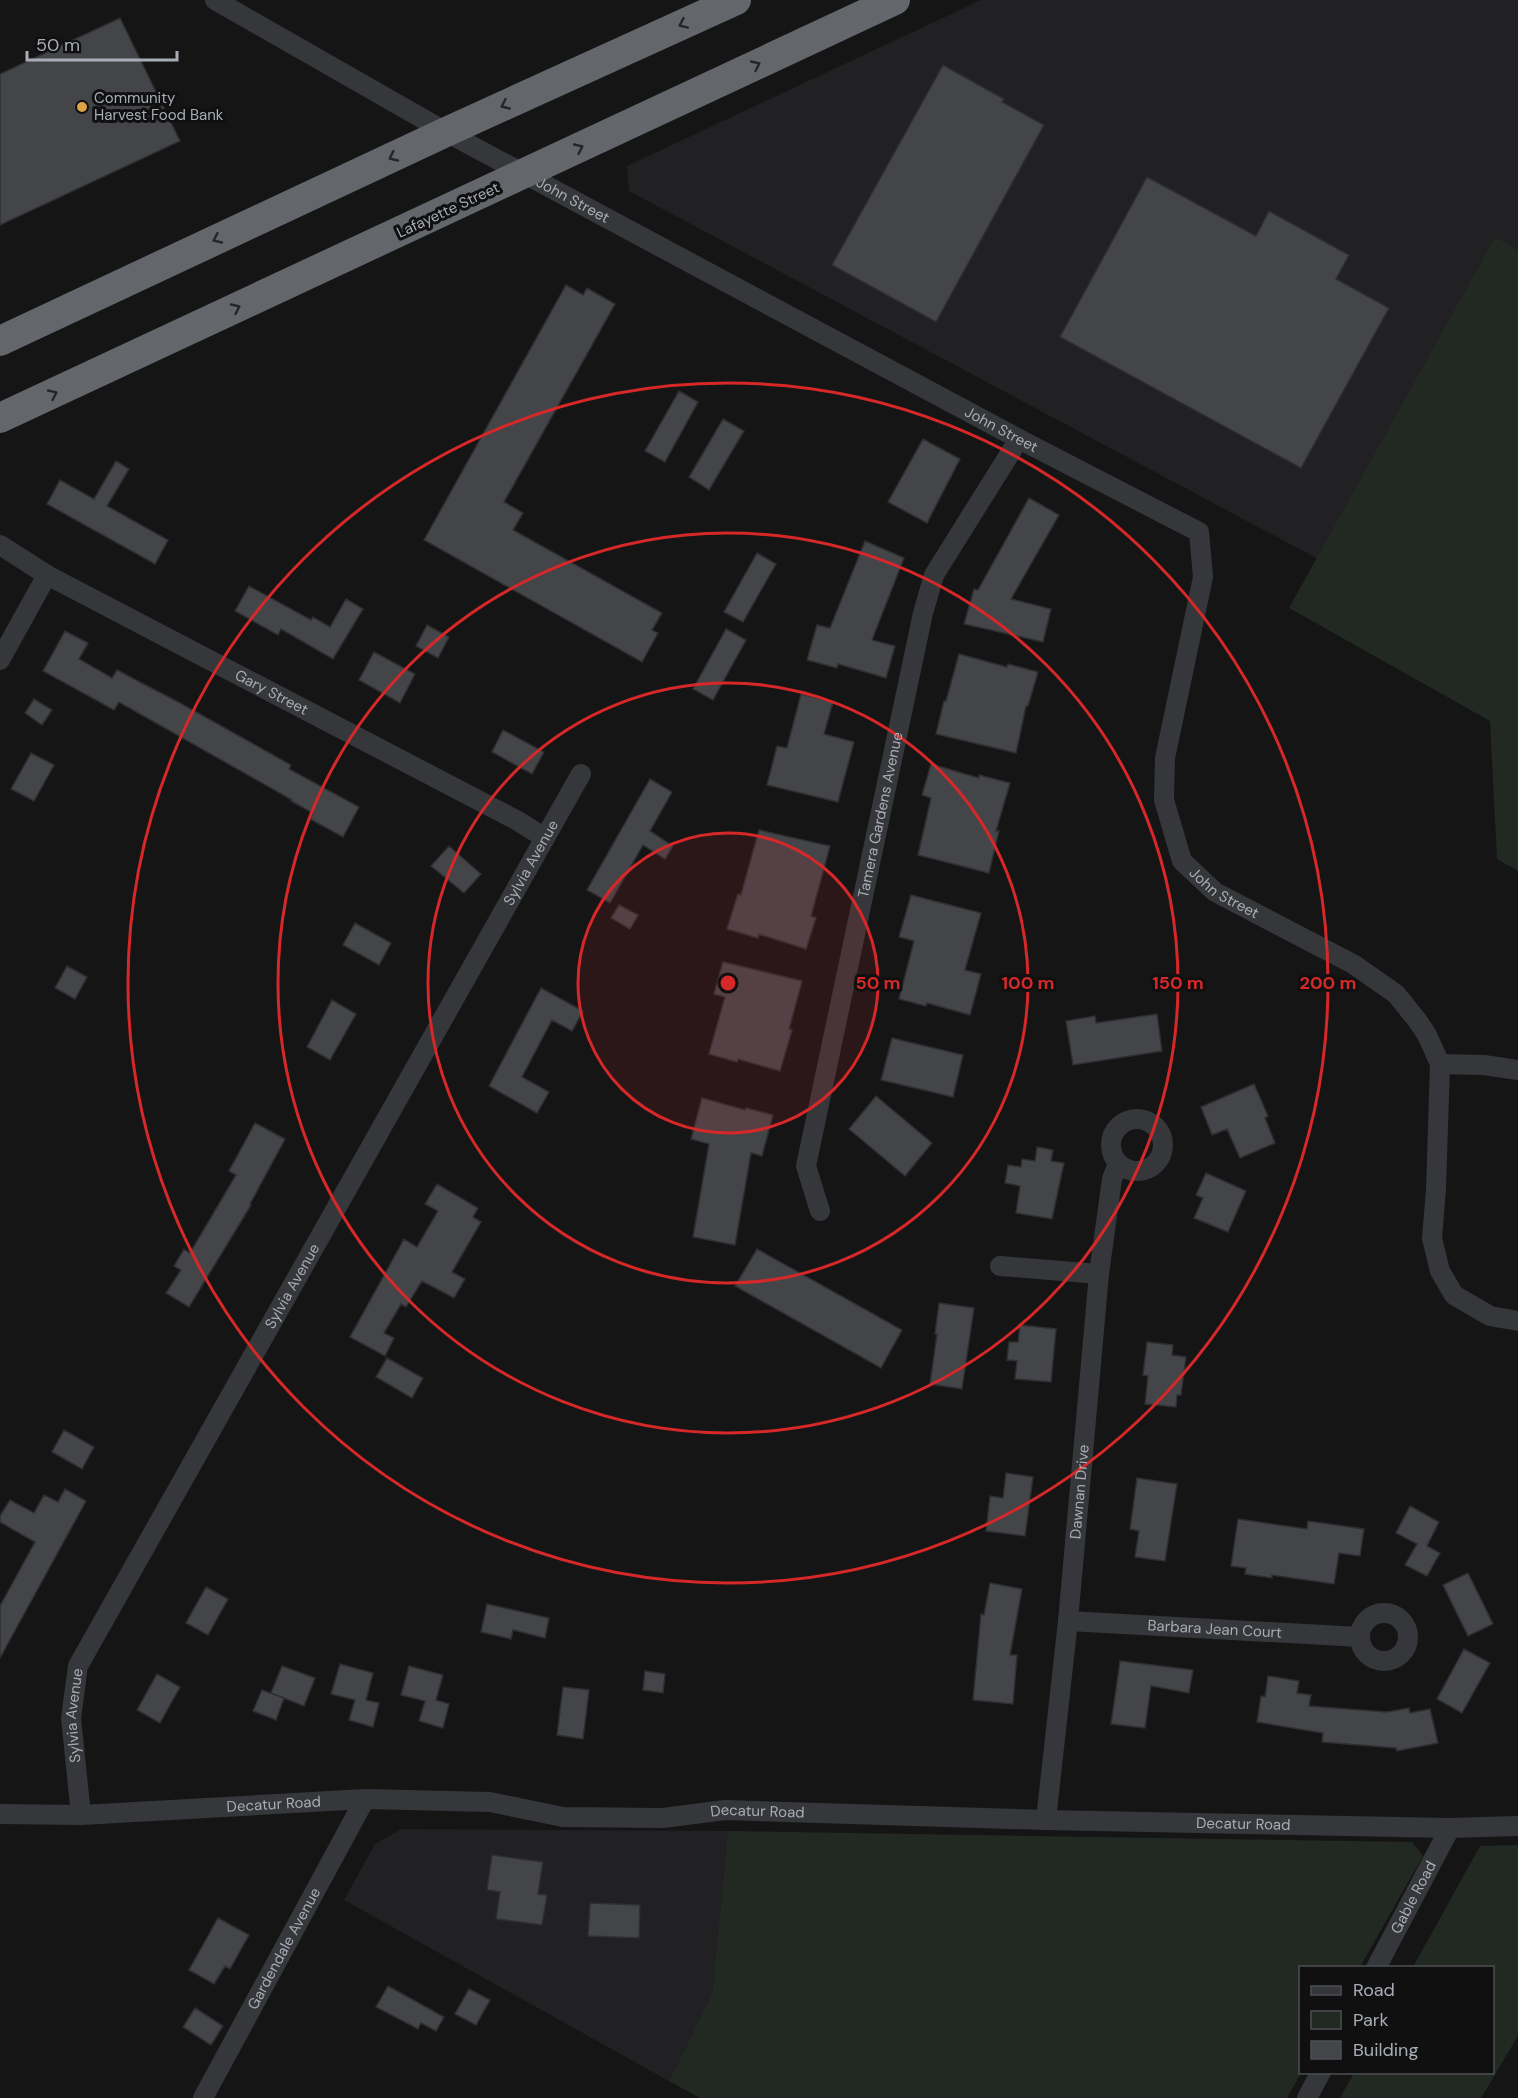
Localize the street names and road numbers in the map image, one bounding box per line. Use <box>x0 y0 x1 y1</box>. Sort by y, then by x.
street label: John Street <box>533 172 613 228</box>
street label: Lafayette Street <box>393 177 503 243</box>
street label: John Street <box>961 402 1041 457</box>
street label: Gary Street <box>231 665 312 720</box>
street label: Tamera Gardens Avenue <box>853 730 908 900</box>
street label: Sylvia Avenue <box>499 817 563 909</box>
street label: John Street <box>1185 863 1263 923</box>
street label: Sylvia Avenue <box>260 1240 324 1333</box>
street label: Dawnan Drive <box>1065 1444 1094 1540</box>
street label: Barbara Jean Court <box>1147 1615 1283 1643</box>
street label: Sylvia Avenue <box>61 1667 88 1764</box>
street label: Decatur Road <box>226 1792 321 1817</box>
street label: Decatur Road <box>709 1800 805 1822</box>
street label: Decatur Road <box>1196 1813 1291 1835</box>
street label: Gable Road <box>1386 1857 1441 1937</box>
street label: Gardendale Avenue <box>243 1884 325 2013</box>

